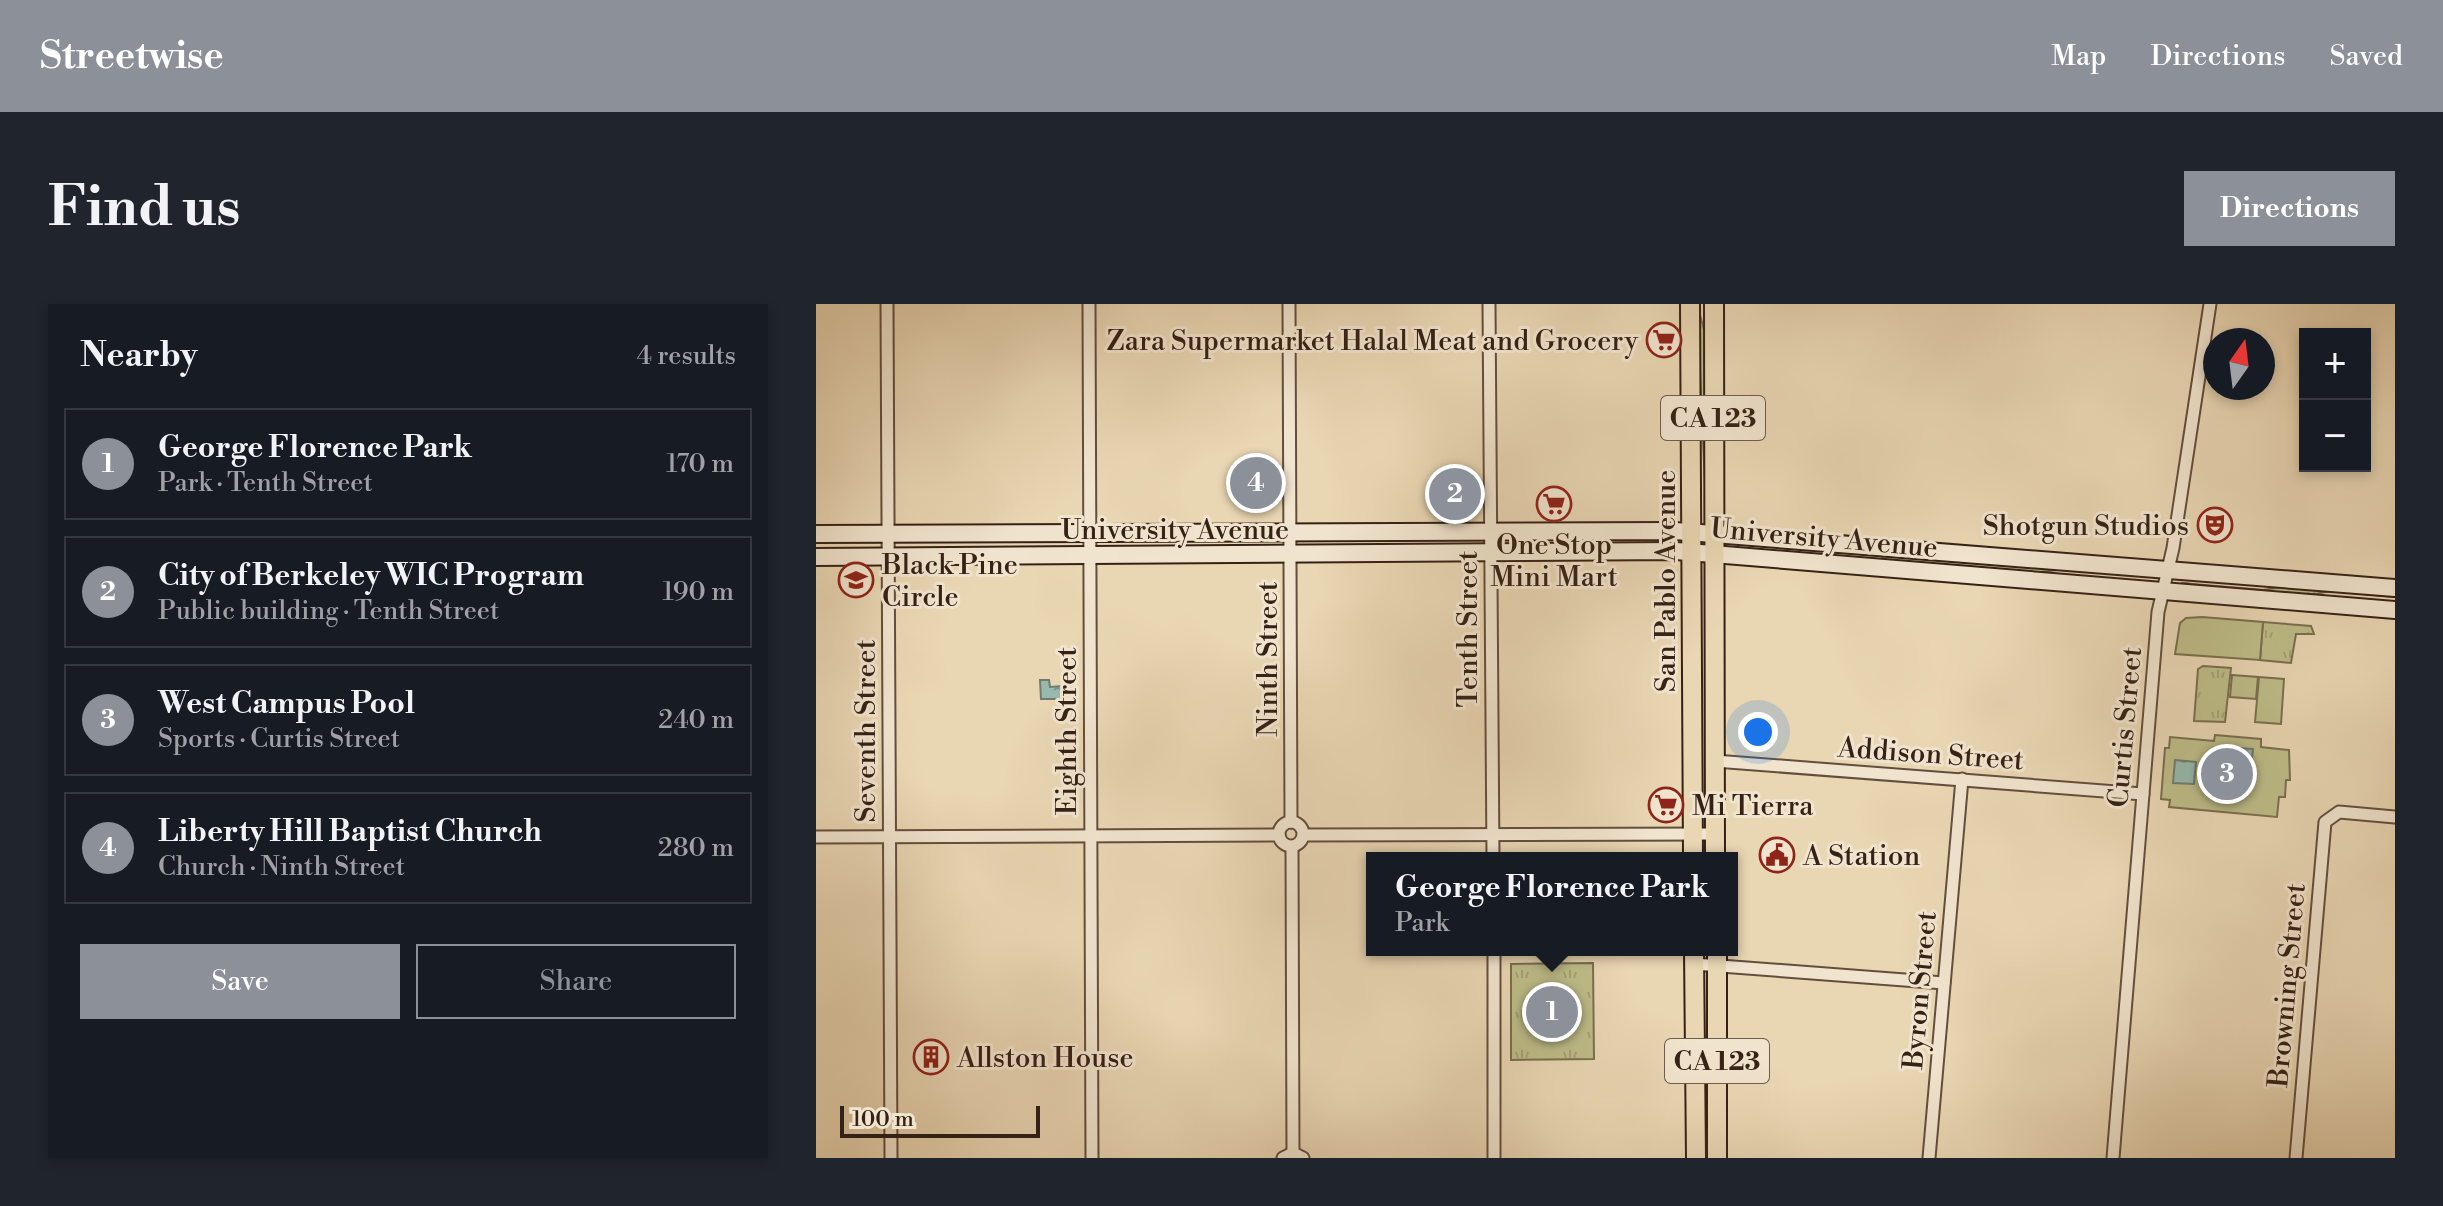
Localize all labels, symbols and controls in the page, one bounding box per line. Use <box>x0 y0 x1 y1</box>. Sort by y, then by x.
text: Streetwise <box>40 33 224 80</box>
text: Map <box>2051 39 2106 74</box>
text: Directions <box>2150 39 2285 74</box>
text: Saved <box>2329 39 2403 74</box>
button: Directions <box>2184 171 2395 246</box>
text: Find us <box>48 173 241 243</box>
supermarket icon: Zara Supermarket Halal Meat and Grocery <box>1645 321 1683 359</box>
place label: Zara Supermarket Halal Meat and Grocery <box>1107 324 1638 359</box>
north arrow <box>2203 328 2275 400</box>
map controls <box>2299 328 2371 472</box>
button: + <box>2299 328 2371 400</box>
text: Nearby <box>80 335 198 377</box>
text: 4 results <box>637 340 736 372</box>
road number: CA 123 <box>1661 396 1765 440</box>
button: − <box>2299 400 2371 472</box>
text: George Florence Park <box>158 429 472 467</box>
text: 1 <box>102 448 114 480</box>
text: 170 m <box>666 448 734 480</box>
pin: 4 <box>1230 453 1282 513</box>
pin: 2 <box>1429 464 1481 524</box>
text: Park · Tenth Street <box>158 467 373 499</box>
street label: San Pablo Avenue <box>1649 470 1684 692</box>
supermarket icon: One Stop Mini Mart <box>1535 485 1573 523</box>
theatre icon: Shotgun Studios <box>2196 506 2234 544</box>
place label: Shotgun Studios <box>1983 509 2189 544</box>
street label: University Avenue <box>1709 511 1939 566</box>
street label: University Avenue <box>1061 513 1289 548</box>
place label: One Stop Mini Mart <box>1490 528 1618 595</box>
place label: Black Pine Circle <box>881 548 1018 615</box>
street label: Tenth Street <box>1451 551 1486 707</box>
text: City of Berkeley WIC Program <box>158 557 584 595</box>
school or university icon: Black Pine Circle <box>837 561 875 599</box>
text: 2 <box>100 576 116 608</box>
text: 190 m <box>663 576 734 608</box>
street label: Ninth Street <box>1251 581 1286 737</box>
text: Public building · Tenth Street <box>158 595 499 627</box>
street label: Seventh Street <box>849 639 884 823</box>
street label: Curtis Street <box>2101 645 2150 809</box>
street label: Eighth Street <box>1050 647 1085 815</box>
text: West Campus Pool <box>158 685 415 723</box>
text: 3 <box>100 704 116 736</box>
text: 240 m <box>658 704 734 736</box>
your location <box>1738 712 1778 752</box>
text: Sports · Curtis Street <box>158 723 400 755</box>
street label: Addison Street <box>1836 730 2025 778</box>
pin: 3 <box>2201 744 2253 804</box>
supermarket icon: Mi Tierra <box>1647 786 1685 824</box>
place label: Mi Tierra <box>1692 789 1814 824</box>
text: Liberty Hill Baptist Church <box>158 813 542 851</box>
text: 4 <box>99 832 117 864</box>
text: 280 m <box>658 832 734 864</box>
public building icon: A Station <box>1758 836 1796 874</box>
place label: A Station <box>1802 839 1920 874</box>
text: Church · Ninth Street <box>158 851 405 883</box>
popup <box>1366 852 1738 956</box>
text: George Florence Park <box>1395 869 1709 907</box>
street label: Browning Street <box>2261 881 2314 1090</box>
text: Park <box>1395 907 1449 939</box>
street label: Byron Street <box>1896 910 1945 1072</box>
button: Save <box>80 944 400 1019</box>
button: Share <box>416 944 736 1019</box>
pin: 1 <box>1526 982 1578 1042</box>
building icon: Allston House <box>912 1038 950 1076</box>
road number: CA 123 <box>1665 1039 1769 1083</box>
place label: Allston House <box>956 1041 1134 1076</box>
scale bar <box>840 1102 1040 1138</box>
text: 100 m <box>852 1106 914 1133</box>

